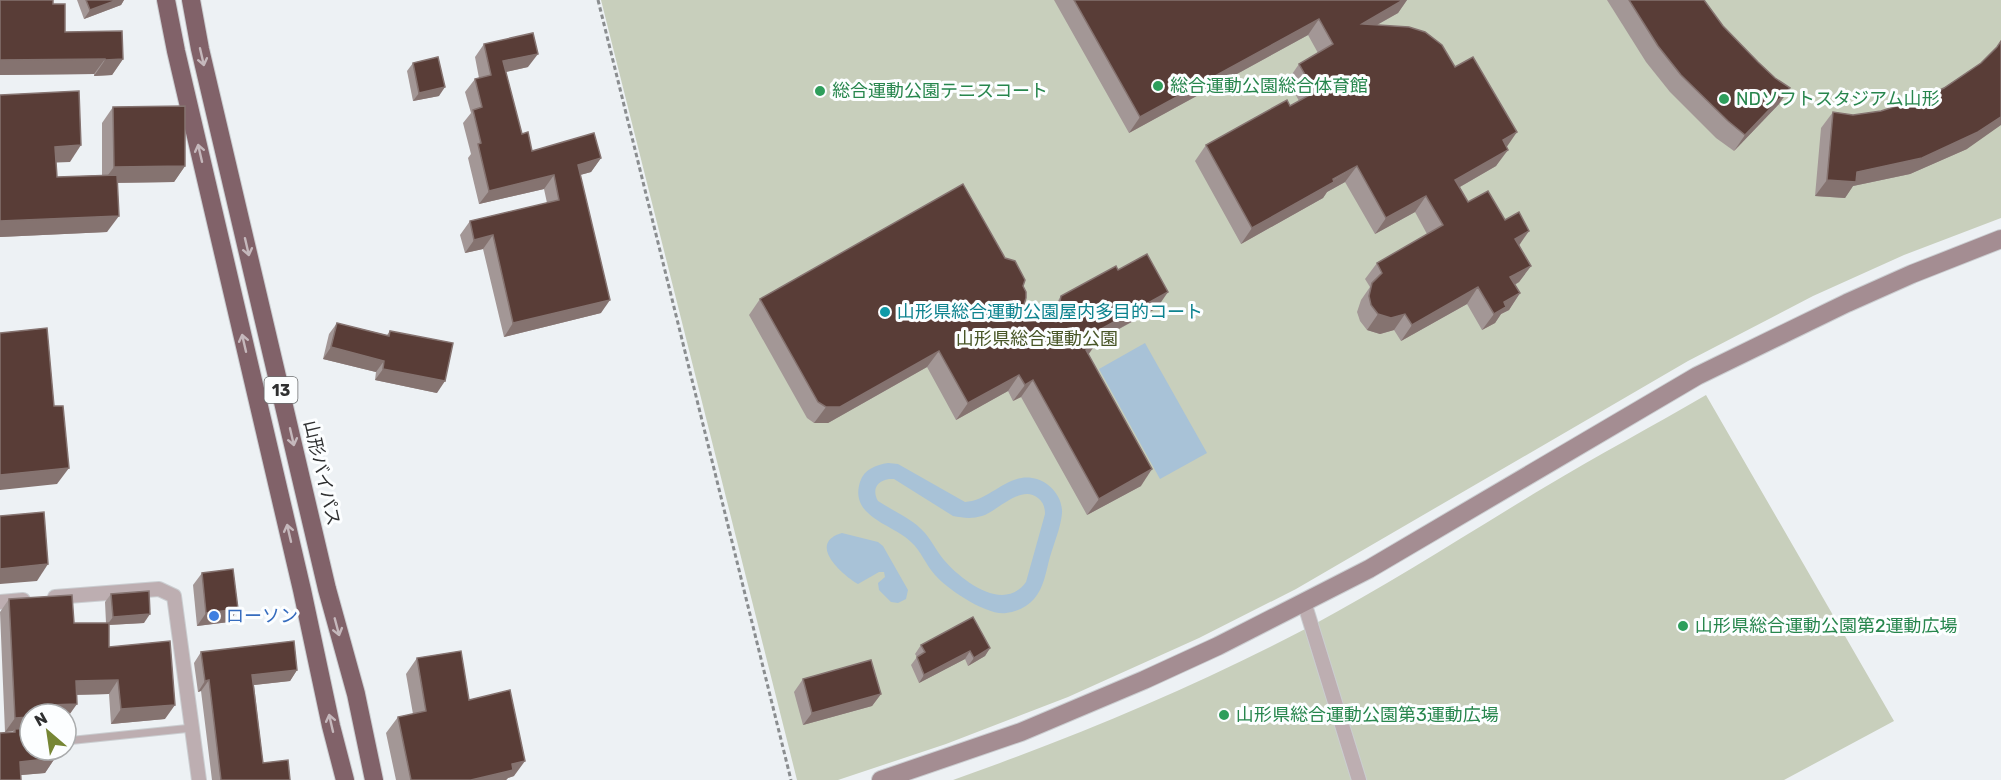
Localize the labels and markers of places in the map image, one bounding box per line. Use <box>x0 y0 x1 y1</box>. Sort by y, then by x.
place label: 総合運動公園総合体育館 <box>1170 75 1368 97</box>
marker: 総合運動公園総合体育館 <box>1151 79 1165 93</box>
place label: 総合運動公園テニスコート <box>832 80 1048 102</box>
marker: 総合運動公園テニスコート <box>813 84 827 98</box>
place label: NDソフトスタジアム山形 <box>1736 88 1940 110</box>
marker: NDソフトスタジアム山形 <box>1717 92 1731 106</box>
place label: 山形県総合運動公園屋内多目的コート <box>897 301 1203 323</box>
marker: 山形県総合運動公園屋内多目的コート <box>878 305 892 319</box>
place label: ローソン <box>226 605 298 627</box>
marker: ローソン <box>207 609 221 623</box>
place label: 山形県総合運動公園第2運動広場 <box>1695 615 1958 637</box>
marker: 山形県総合運動公園第2運動広場 <box>1676 619 1690 633</box>
place label: 山形県総合運動公園第3運動広場 <box>1236 704 1499 726</box>
marker: 山形県総合運動公園第3運動広場 <box>1217 708 1231 722</box>

